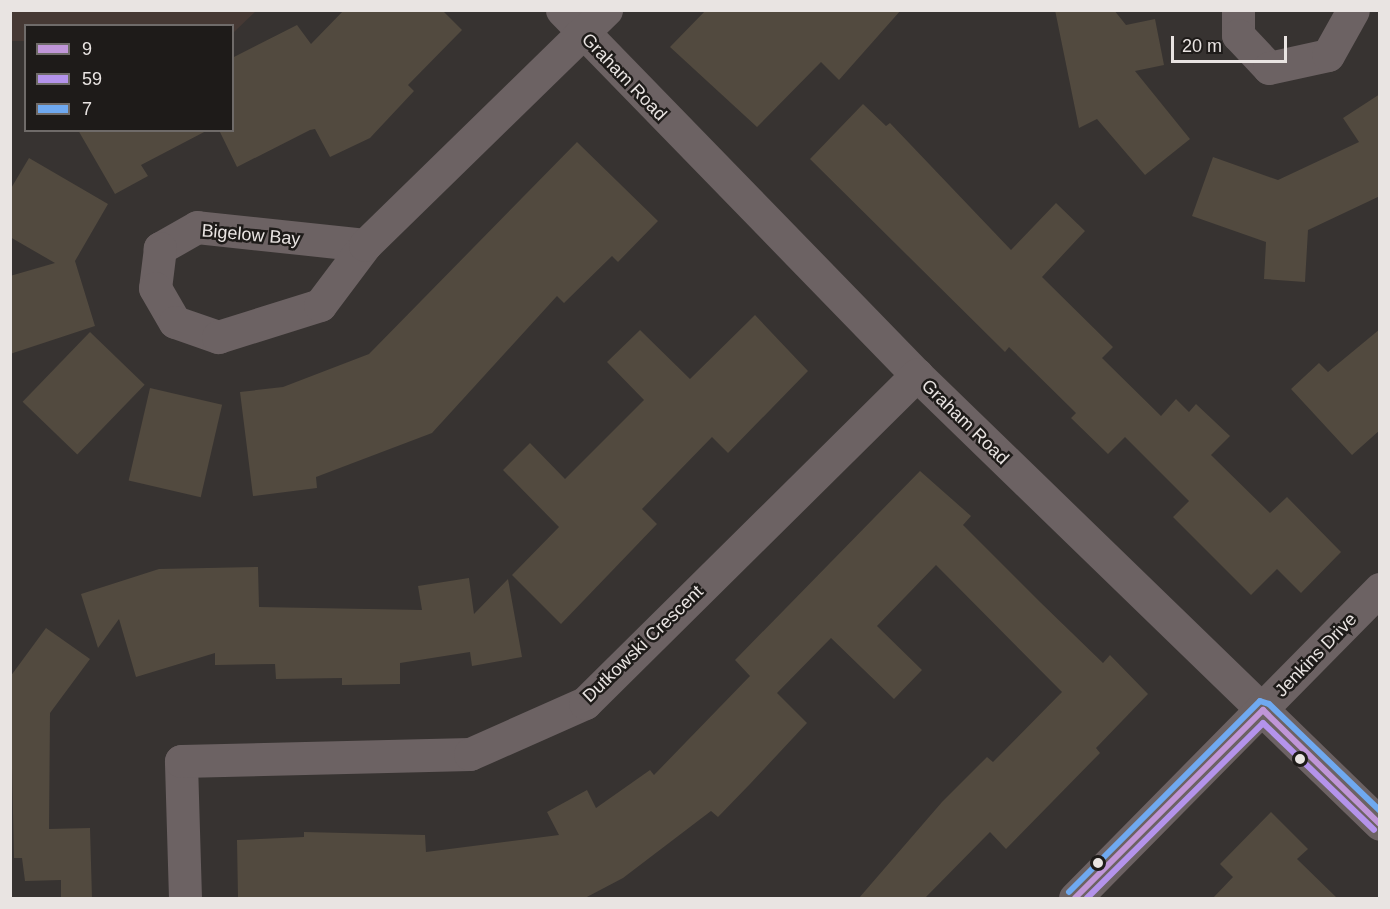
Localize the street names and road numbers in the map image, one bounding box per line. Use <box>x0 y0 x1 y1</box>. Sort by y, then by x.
street label: Graham Road <box>577 29 671 125</box>
street label: Bigelow Bay <box>201 220 301 250</box>
street label: Graham Road <box>917 375 1013 469</box>
street label: Dutkowski Crescent <box>578 581 708 707</box>
street label: Jenkins Drive <box>1271 609 1361 701</box>

